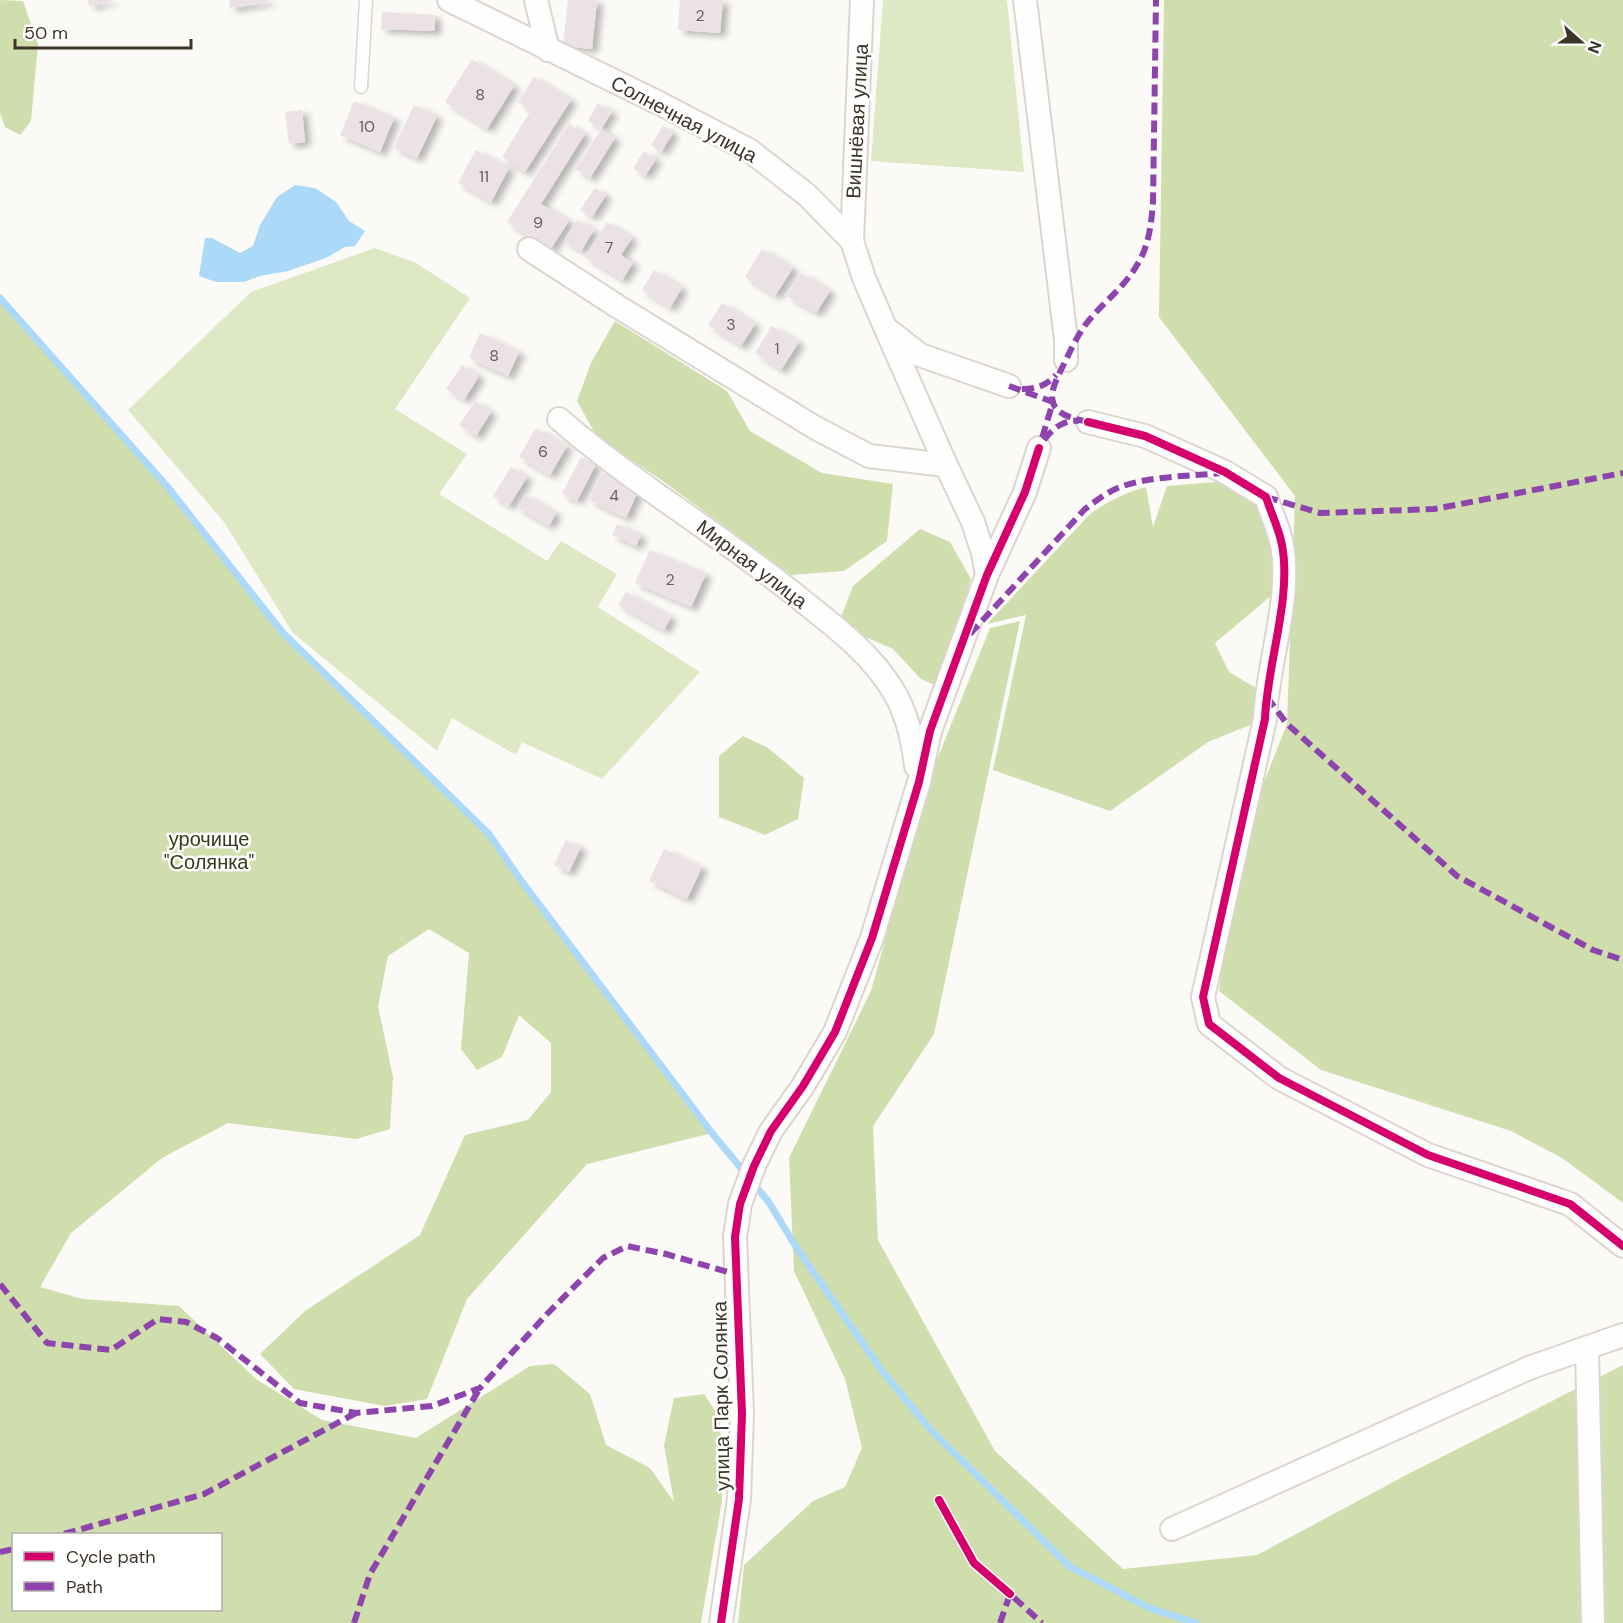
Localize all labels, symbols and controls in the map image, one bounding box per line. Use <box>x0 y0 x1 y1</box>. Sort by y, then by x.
house number: 2 <box>695 5 705 26</box>
scale bar <box>15 12 190 50</box>
north arrow <box>1551 12 1611 72</box>
text: 50 m <box>24 21 68 45</box>
text: N <box>1583 38 1606 56</box>
street label: Вишнёвая улица <box>840 42 874 199</box>
street label: Солнечная улица <box>606 69 762 169</box>
house number: 8 <box>475 84 485 105</box>
house number: 10 <box>359 116 375 137</box>
house number: 11 <box>479 166 489 187</box>
house number: 9 <box>533 212 543 233</box>
house number: 7 <box>605 237 613 258</box>
house number: 3 <box>726 314 736 335</box>
house number: 1 <box>775 338 780 359</box>
house number: 8 <box>489 345 499 366</box>
house number: 6 <box>538 441 548 462</box>
house number: 4 <box>609 485 619 506</box>
street label: Мирная улица <box>691 514 813 615</box>
house number: 2 <box>665 569 675 590</box>
park label: урочище "Солянка" <box>164 826 254 875</box>
street label: улица Парк Солянка <box>706 1300 736 1491</box>
legend <box>12 1533 222 1611</box>
text: Cycle path <box>66 1545 156 1569</box>
text: Path <box>66 1575 103 1599</box>

